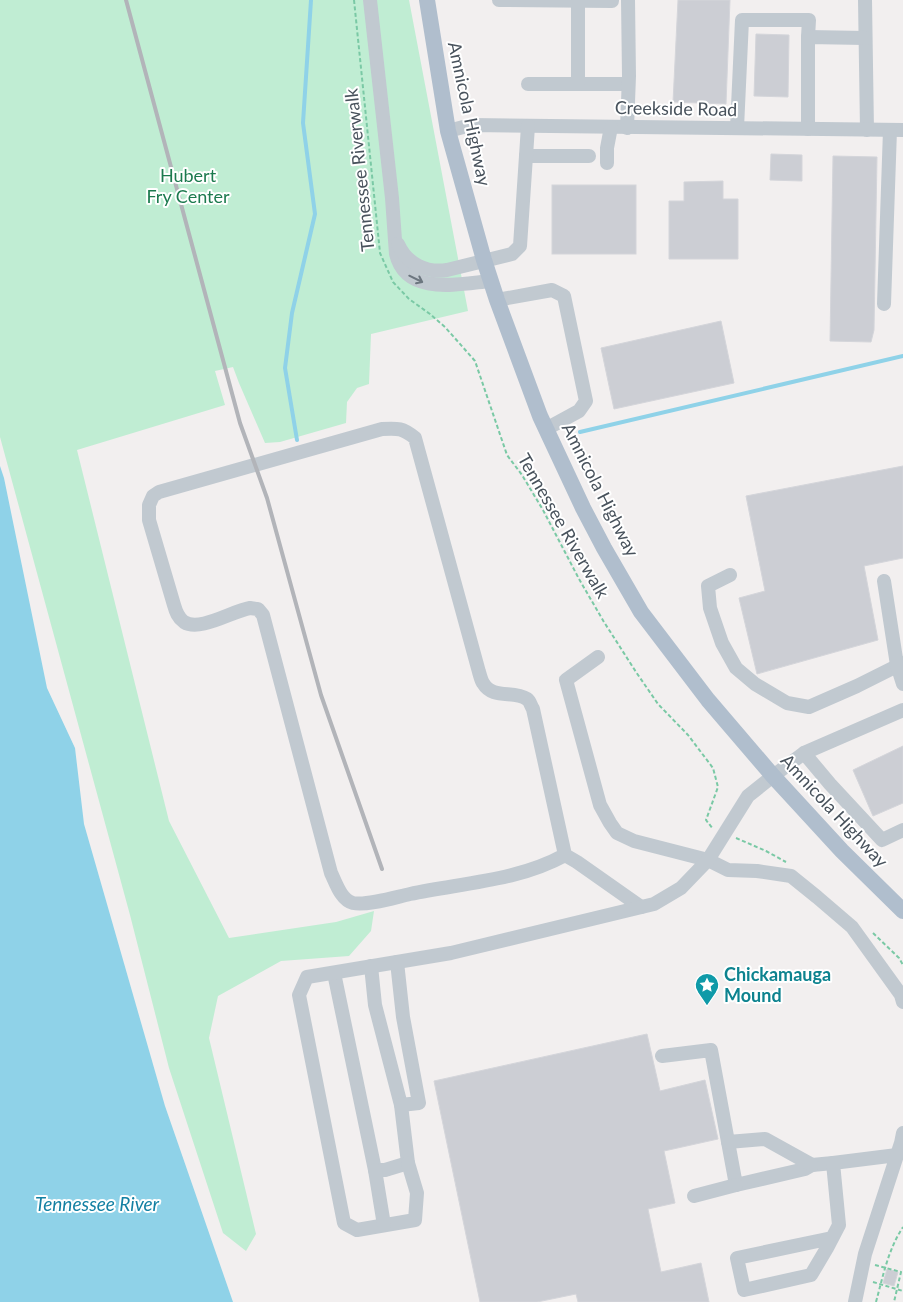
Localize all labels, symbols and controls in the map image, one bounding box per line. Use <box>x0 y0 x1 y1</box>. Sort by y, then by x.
street label: Amnicola Highway <box>444 40 496 189</box>
street label: Tennessee Riverwalk <box>339 87 378 253</box>
street label: Creekside Road <box>615 96 737 120</box>
park label: Hubert Fry Center <box>146 164 230 207</box>
one-way arrow <box>409 274 424 284</box>
street label: Amnicola Highway <box>558 419 644 561</box>
street label: Tennessee Riverwalk <box>513 449 615 603</box>
street label: Amnicola Highway <box>777 749 893 872</box>
place label: Chickamauga Mound <box>724 963 831 1006</box>
place icon: Chickamauga Mound <box>694 972 720 1006</box>
water label: Tennessee River <box>35 1192 160 1215</box>

